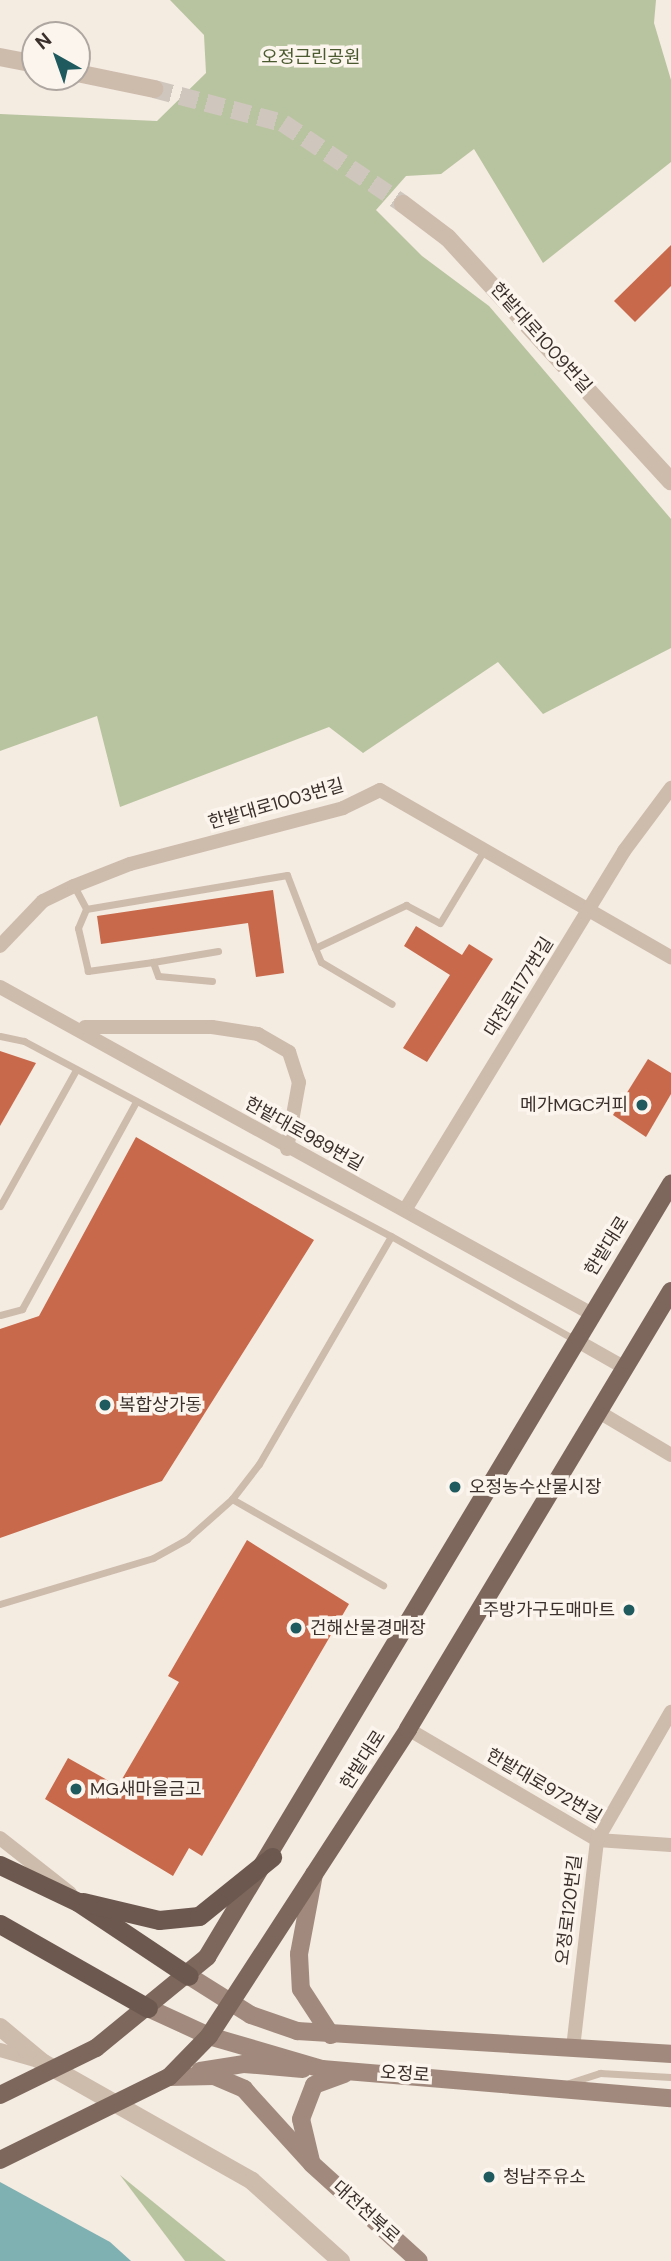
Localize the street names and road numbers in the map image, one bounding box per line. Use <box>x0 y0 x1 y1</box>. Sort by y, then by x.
street label: 한밭대로1009번길 <box>486 278 596 398</box>
street label: 한밭대로1003번길 <box>206 774 346 834</box>
street label: 대전로1177번길 <box>480 933 558 1041</box>
street label: 한밭대로989번길 <box>241 1093 367 1175</box>
street label: 한밭대로 <box>580 1212 634 1280</box>
street label: 한밭대로 <box>336 1726 390 1794</box>
street label: 한밭대로972번길 <box>482 1744 606 1828</box>
street label: 오정로120번길 <box>552 1854 586 1966</box>
street label: 오정로 <box>379 2061 431 2087</box>
street label: 대전천북로 <box>328 2176 404 2248</box>

